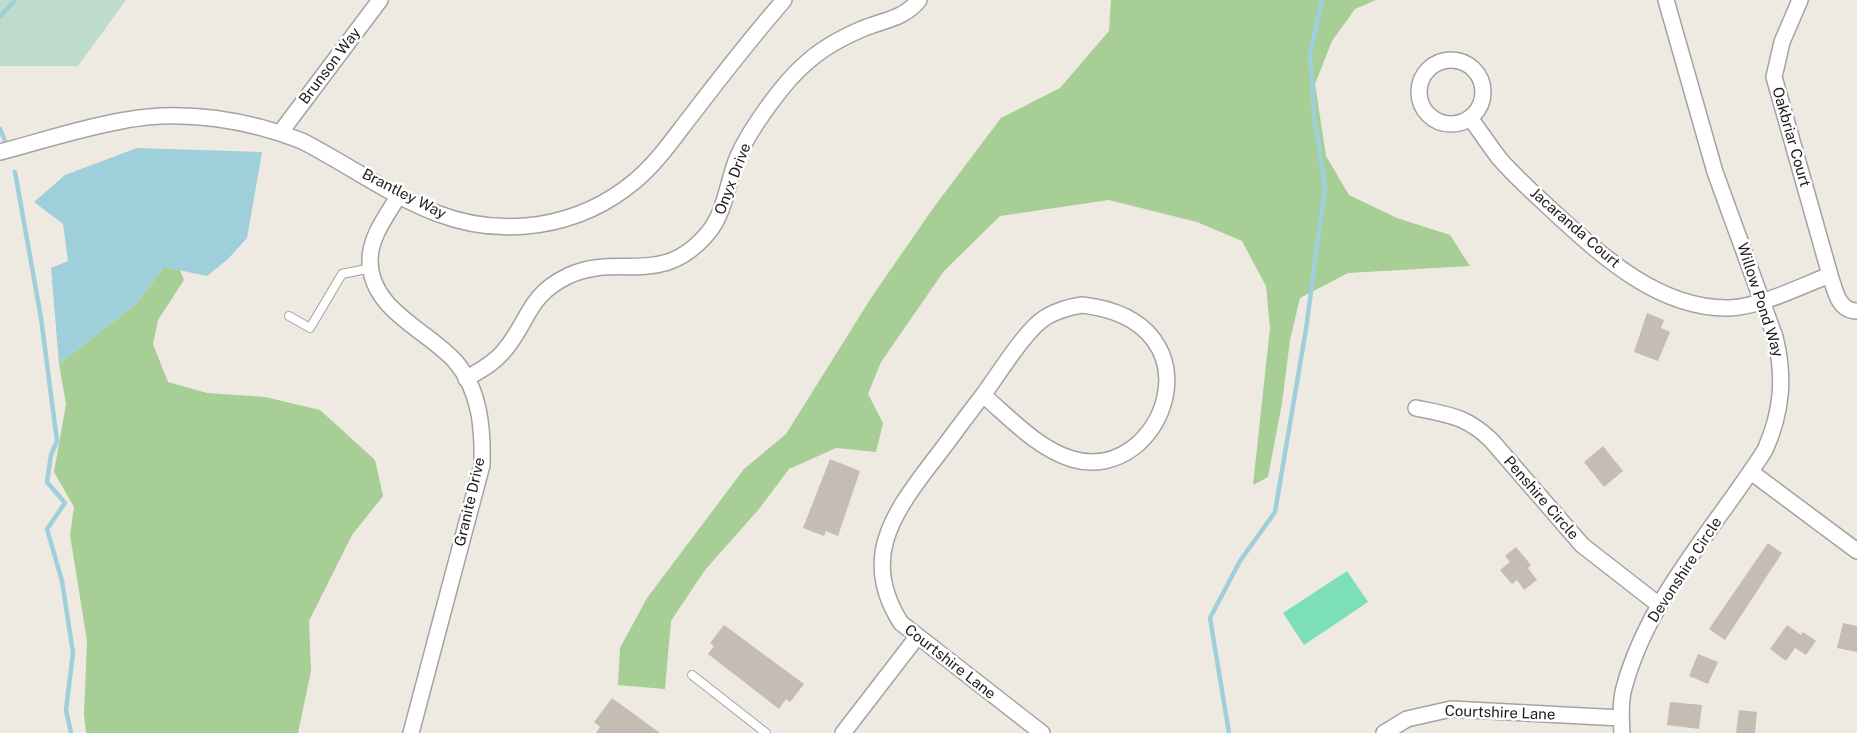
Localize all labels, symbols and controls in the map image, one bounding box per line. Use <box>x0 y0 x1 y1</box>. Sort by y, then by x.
street label: Brunson Way <box>295 24 365 108</box>
street label: Oakbriar Court <box>1768 85 1814 189</box>
street label: Onyx Drive <box>711 141 755 217</box>
street label: Brantley Way <box>359 165 449 223</box>
street label: Jacaranda Court <box>1526 184 1624 272</box>
street label: Willow Pond Way <box>1733 241 1787 359</box>
street label: Penshire Circle <box>1500 452 1582 544</box>
street label: Granite Drive <box>451 456 489 548</box>
street label: Devonshire Circle <box>1644 514 1726 626</box>
street label: Courtshire Lane <box>901 621 999 703</box>
street label: Courtshire Lane <box>1444 702 1556 724</box>

